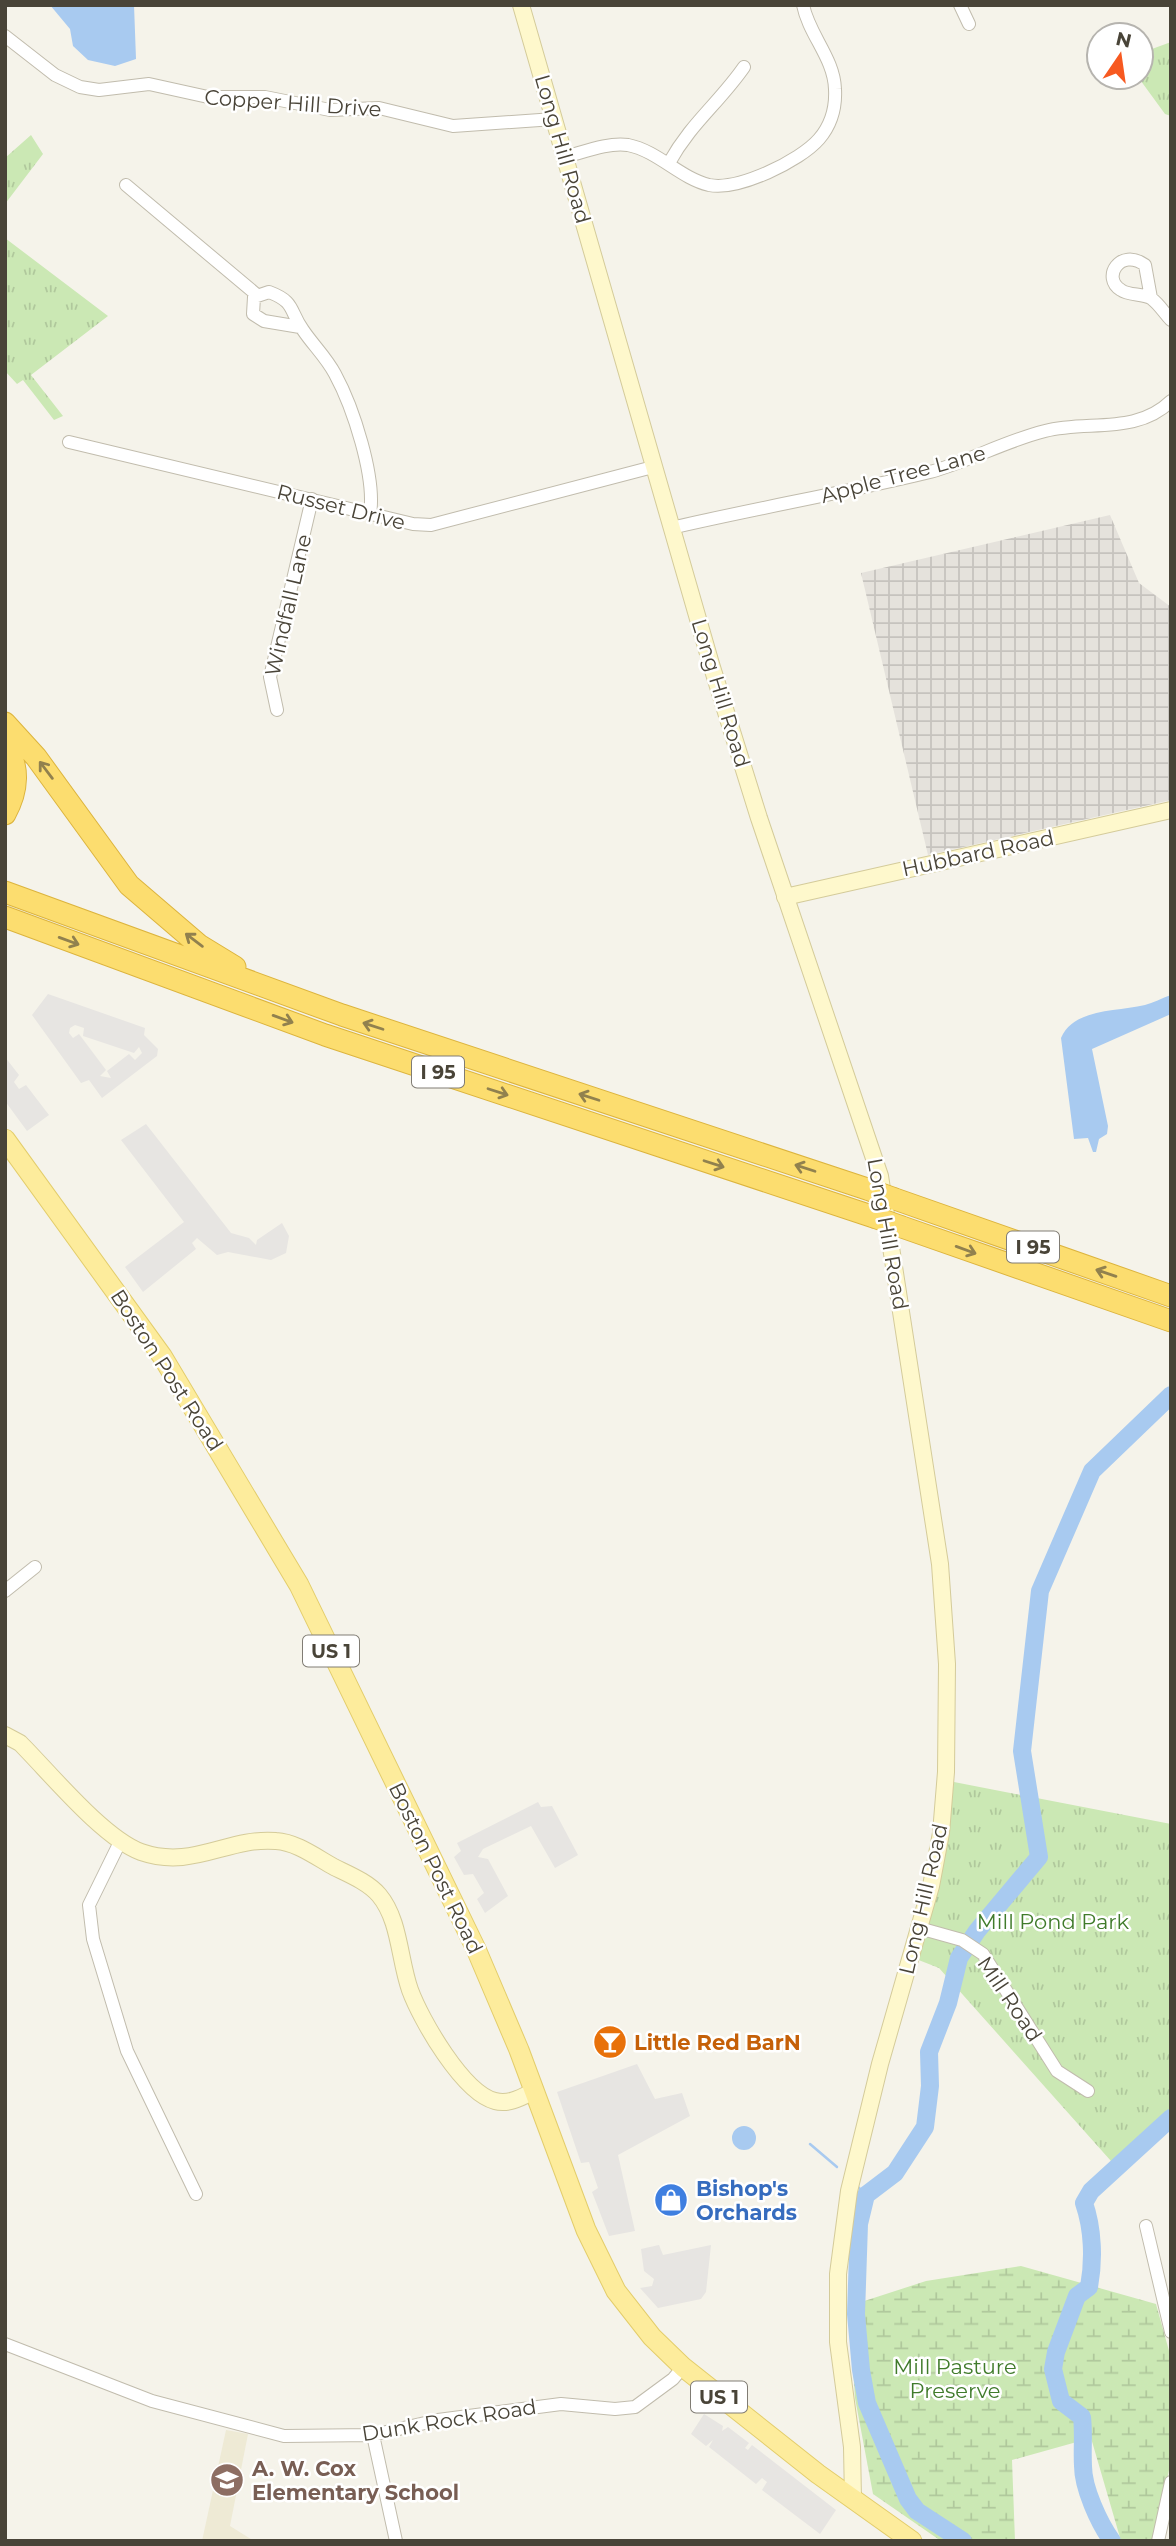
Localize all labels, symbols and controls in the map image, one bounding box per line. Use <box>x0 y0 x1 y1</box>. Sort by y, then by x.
north arrow <box>1085 21 1155 91</box>
text: N <box>1114 27 1134 53</box>
street label: Long Hill Road <box>530 72 596 226</box>
street label: Copper Hill Drive <box>204 84 382 122</box>
street label: Apple Tree Lane <box>818 440 988 508</box>
street label: Russet Drive <box>274 479 408 535</box>
street label: Windfall Lane <box>260 532 316 678</box>
street label: Long Hill Road <box>687 616 755 770</box>
one-way arrow <box>39 761 54 779</box>
street label: Hubbard Road <box>900 825 1056 881</box>
one-way arrow <box>185 933 204 948</box>
one-way arrow <box>58 935 80 948</box>
one-way arrow <box>271 1014 293 1027</box>
one-way arrow <box>362 1019 384 1031</box>
road number: I 95 <box>412 1056 464 1088</box>
one-way arrow <box>487 1087 509 1099</box>
one-way arrow <box>578 1090 600 1103</box>
street label: Long Hill Road <box>862 1156 914 1312</box>
one-way arrow <box>703 1159 725 1171</box>
one-way arrow <box>794 1161 816 1174</box>
road number: I 95 <box>1007 1232 1059 1262</box>
one-way arrow <box>954 1245 976 1257</box>
one-way arrow <box>1096 1266 1118 1278</box>
street label: Boston Post Road <box>105 1285 229 1455</box>
road number: US 1 <box>303 1636 359 1666</box>
street label: Boston Post Road <box>384 1778 488 1958</box>
street label: Long Hill Road <box>894 1821 952 1977</box>
park label: Mill Pond Park <box>977 1909 1130 1934</box>
street label: Mill Road <box>972 1952 1048 2046</box>
bar icon: Little Red BarN <box>591 2023 629 2061</box>
place label: Little Red BarN <box>634 2030 801 2055</box>
place label: Bishop's Orchards <box>696 2176 797 2225</box>
shop icon: Bishop's Orchards <box>652 2181 690 2219</box>
park label: Mill Pasture Preserve <box>893 2354 1017 2403</box>
road number: US 1 <box>691 2382 747 2412</box>
street label: Dunk Rock Road <box>360 2394 538 2446</box>
place label: A. W. Cox Elementary School <box>251 2456 459 2505</box>
school or university icon: A. W. Cox Elementary School <box>208 2461 246 2499</box>

